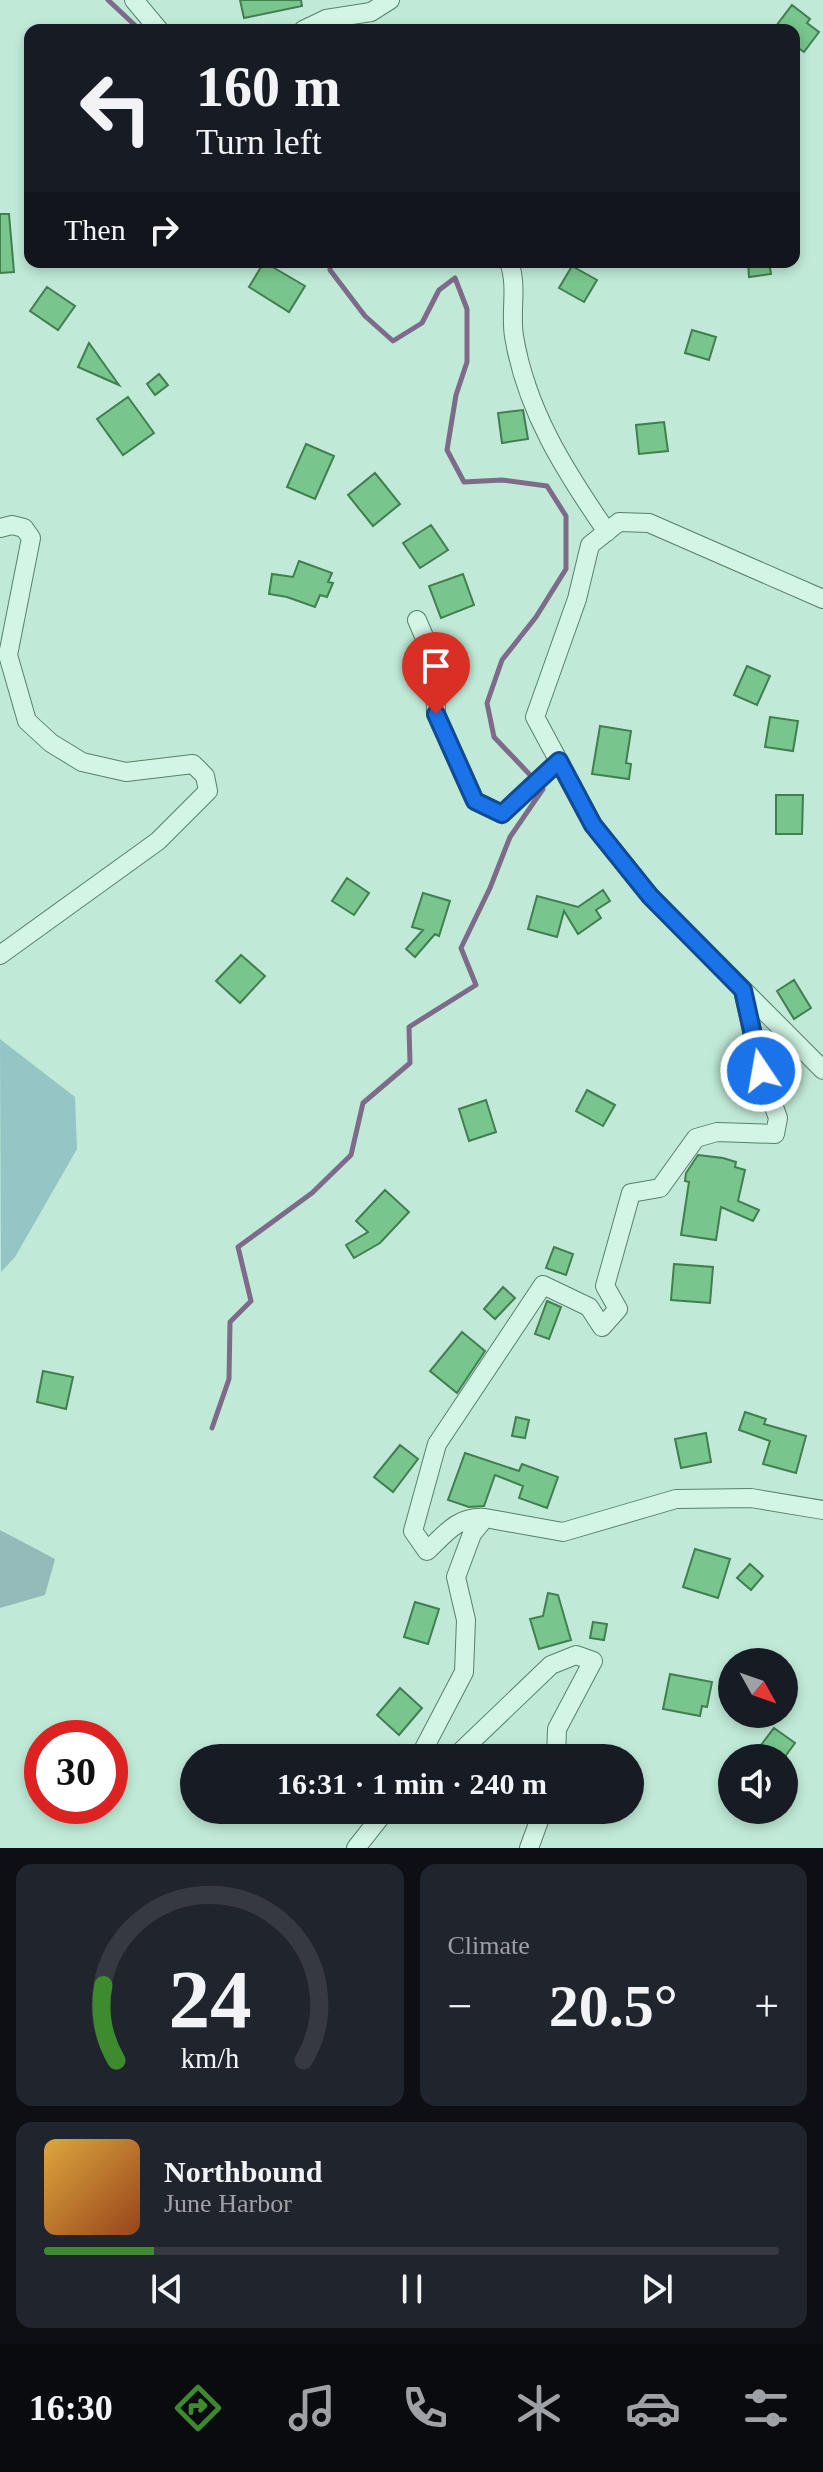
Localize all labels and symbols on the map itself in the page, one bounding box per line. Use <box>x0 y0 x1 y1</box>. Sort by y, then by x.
pin <box>402 632 470 714</box>
position arrow <box>719 1029 803 1113</box>
north arrow <box>718 1648 798 1728</box>
speed limit sign: 30 <box>24 1720 128 1824</box>

